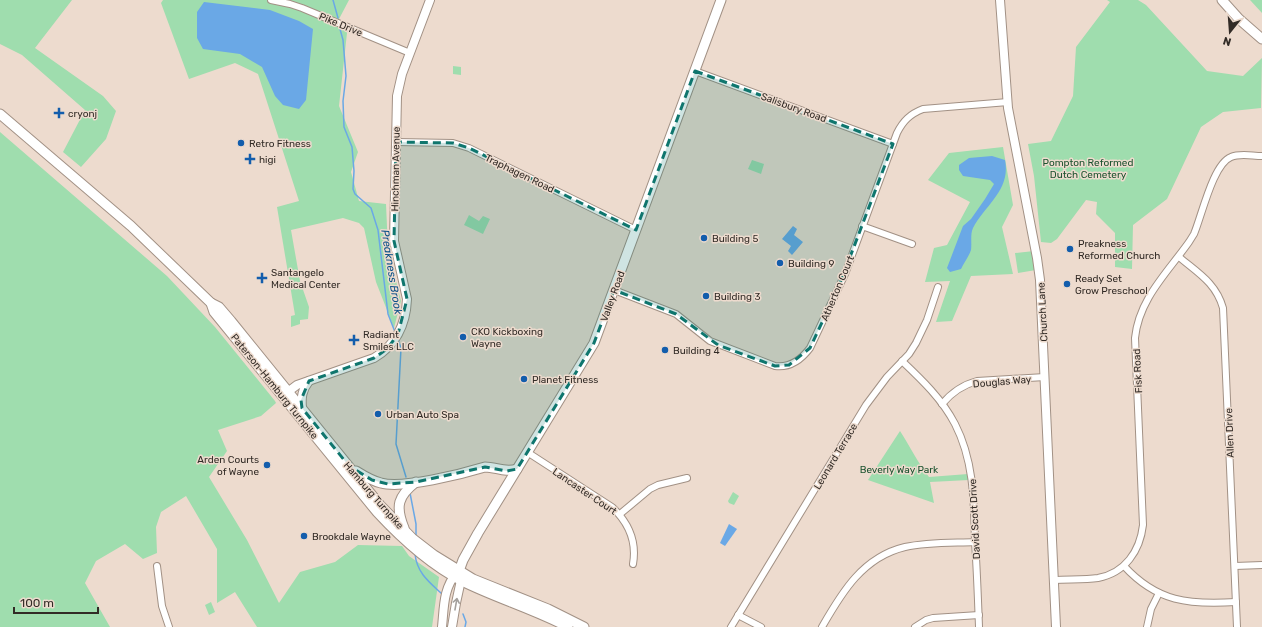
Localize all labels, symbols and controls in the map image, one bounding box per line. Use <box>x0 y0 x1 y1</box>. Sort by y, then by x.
street label: Pike Drive <box>317 10 364 40</box>
north arrow <box>1210 12 1250 52</box>
text: N <box>1221 34 1233 48</box>
street label: Salisbury Road <box>759 91 828 125</box>
marker: cryonj <box>53 107 65 119</box>
place label: cryonj <box>68 108 97 120</box>
street label: Hinchman Avenue <box>389 126 403 212</box>
marker: Retro Fitness <box>236 138 246 148</box>
place label: Retro Fitness <box>249 138 311 150</box>
street label: Traphagen Road <box>483 152 556 196</box>
marker: higi <box>244 153 256 165</box>
place label: higi <box>259 154 276 166</box>
park label: Pompton Reformed Dutch Cemetery <box>1043 157 1133 181</box>
water label: Preakness Brook <box>378 229 405 316</box>
marker: Building 5 <box>699 233 709 243</box>
place label: Building 5 <box>712 233 758 245</box>
place label: Preakness Reformed Church <box>1078 238 1160 262</box>
marker: Preakness Reformed Church <box>1065 244 1075 254</box>
street label: Atherton Court <box>819 254 857 323</box>
marker: Building 9 <box>775 258 785 268</box>
place label: Building 9 <box>788 258 834 270</box>
place label: Santangelo Medical Center <box>271 267 341 291</box>
street label: Valley Road <box>598 269 628 323</box>
marker: Santangelo Medical Center <box>256 272 268 284</box>
place label: Ready Set Grow Preschool <box>1075 273 1148 297</box>
marker: Ready Set Grow Preschool <box>1062 279 1072 289</box>
street label: Church Lane <box>1035 282 1051 342</box>
marker: Building 3 <box>701 291 711 301</box>
place label: Building 3 <box>714 291 760 303</box>
place label: CKO Kickboxing Wayne <box>471 326 543 350</box>
place label: Radiant Smiles LLC <box>363 329 414 353</box>
street label: Paterson-Hamburg Turnpike <box>228 332 321 442</box>
marker: CKO Kickboxing Wayne <box>458 332 468 342</box>
marker: Radiant Smiles LLC <box>348 334 360 346</box>
marker: Building 4 <box>660 345 670 355</box>
place label: Building 4 <box>673 345 720 357</box>
street label: Fisk Road <box>1131 348 1145 394</box>
street label: Douglas Way <box>972 373 1032 391</box>
marker: Planet Fitness <box>519 374 529 384</box>
place label: Planet Fitness <box>532 374 598 386</box>
street label: Allen Drive <box>1223 408 1237 458</box>
marker: Urban Auto Spa <box>373 409 383 419</box>
place label: Urban Auto Spa <box>386 409 459 421</box>
street label: Leonard Terrace <box>811 421 860 492</box>
place label: Arden Courts of Wayne <box>197 454 259 478</box>
marker: Arden Courts of Wayne <box>262 460 272 470</box>
street label: Hamburg Turnpike <box>341 460 406 532</box>
park label: Beverly Way Park <box>860 464 939 476</box>
street label: Lancaster Court <box>550 466 619 518</box>
street label: David Scott Drive <box>967 478 983 559</box>
marker: Brookdale Wayne <box>299 531 309 541</box>
place label: Brookdale Wayne <box>312 531 391 543</box>
scale bar <box>14 589 98 615</box>
text: 100 m <box>20 596 54 610</box>
one-way arrow <box>452 597 460 610</box>

